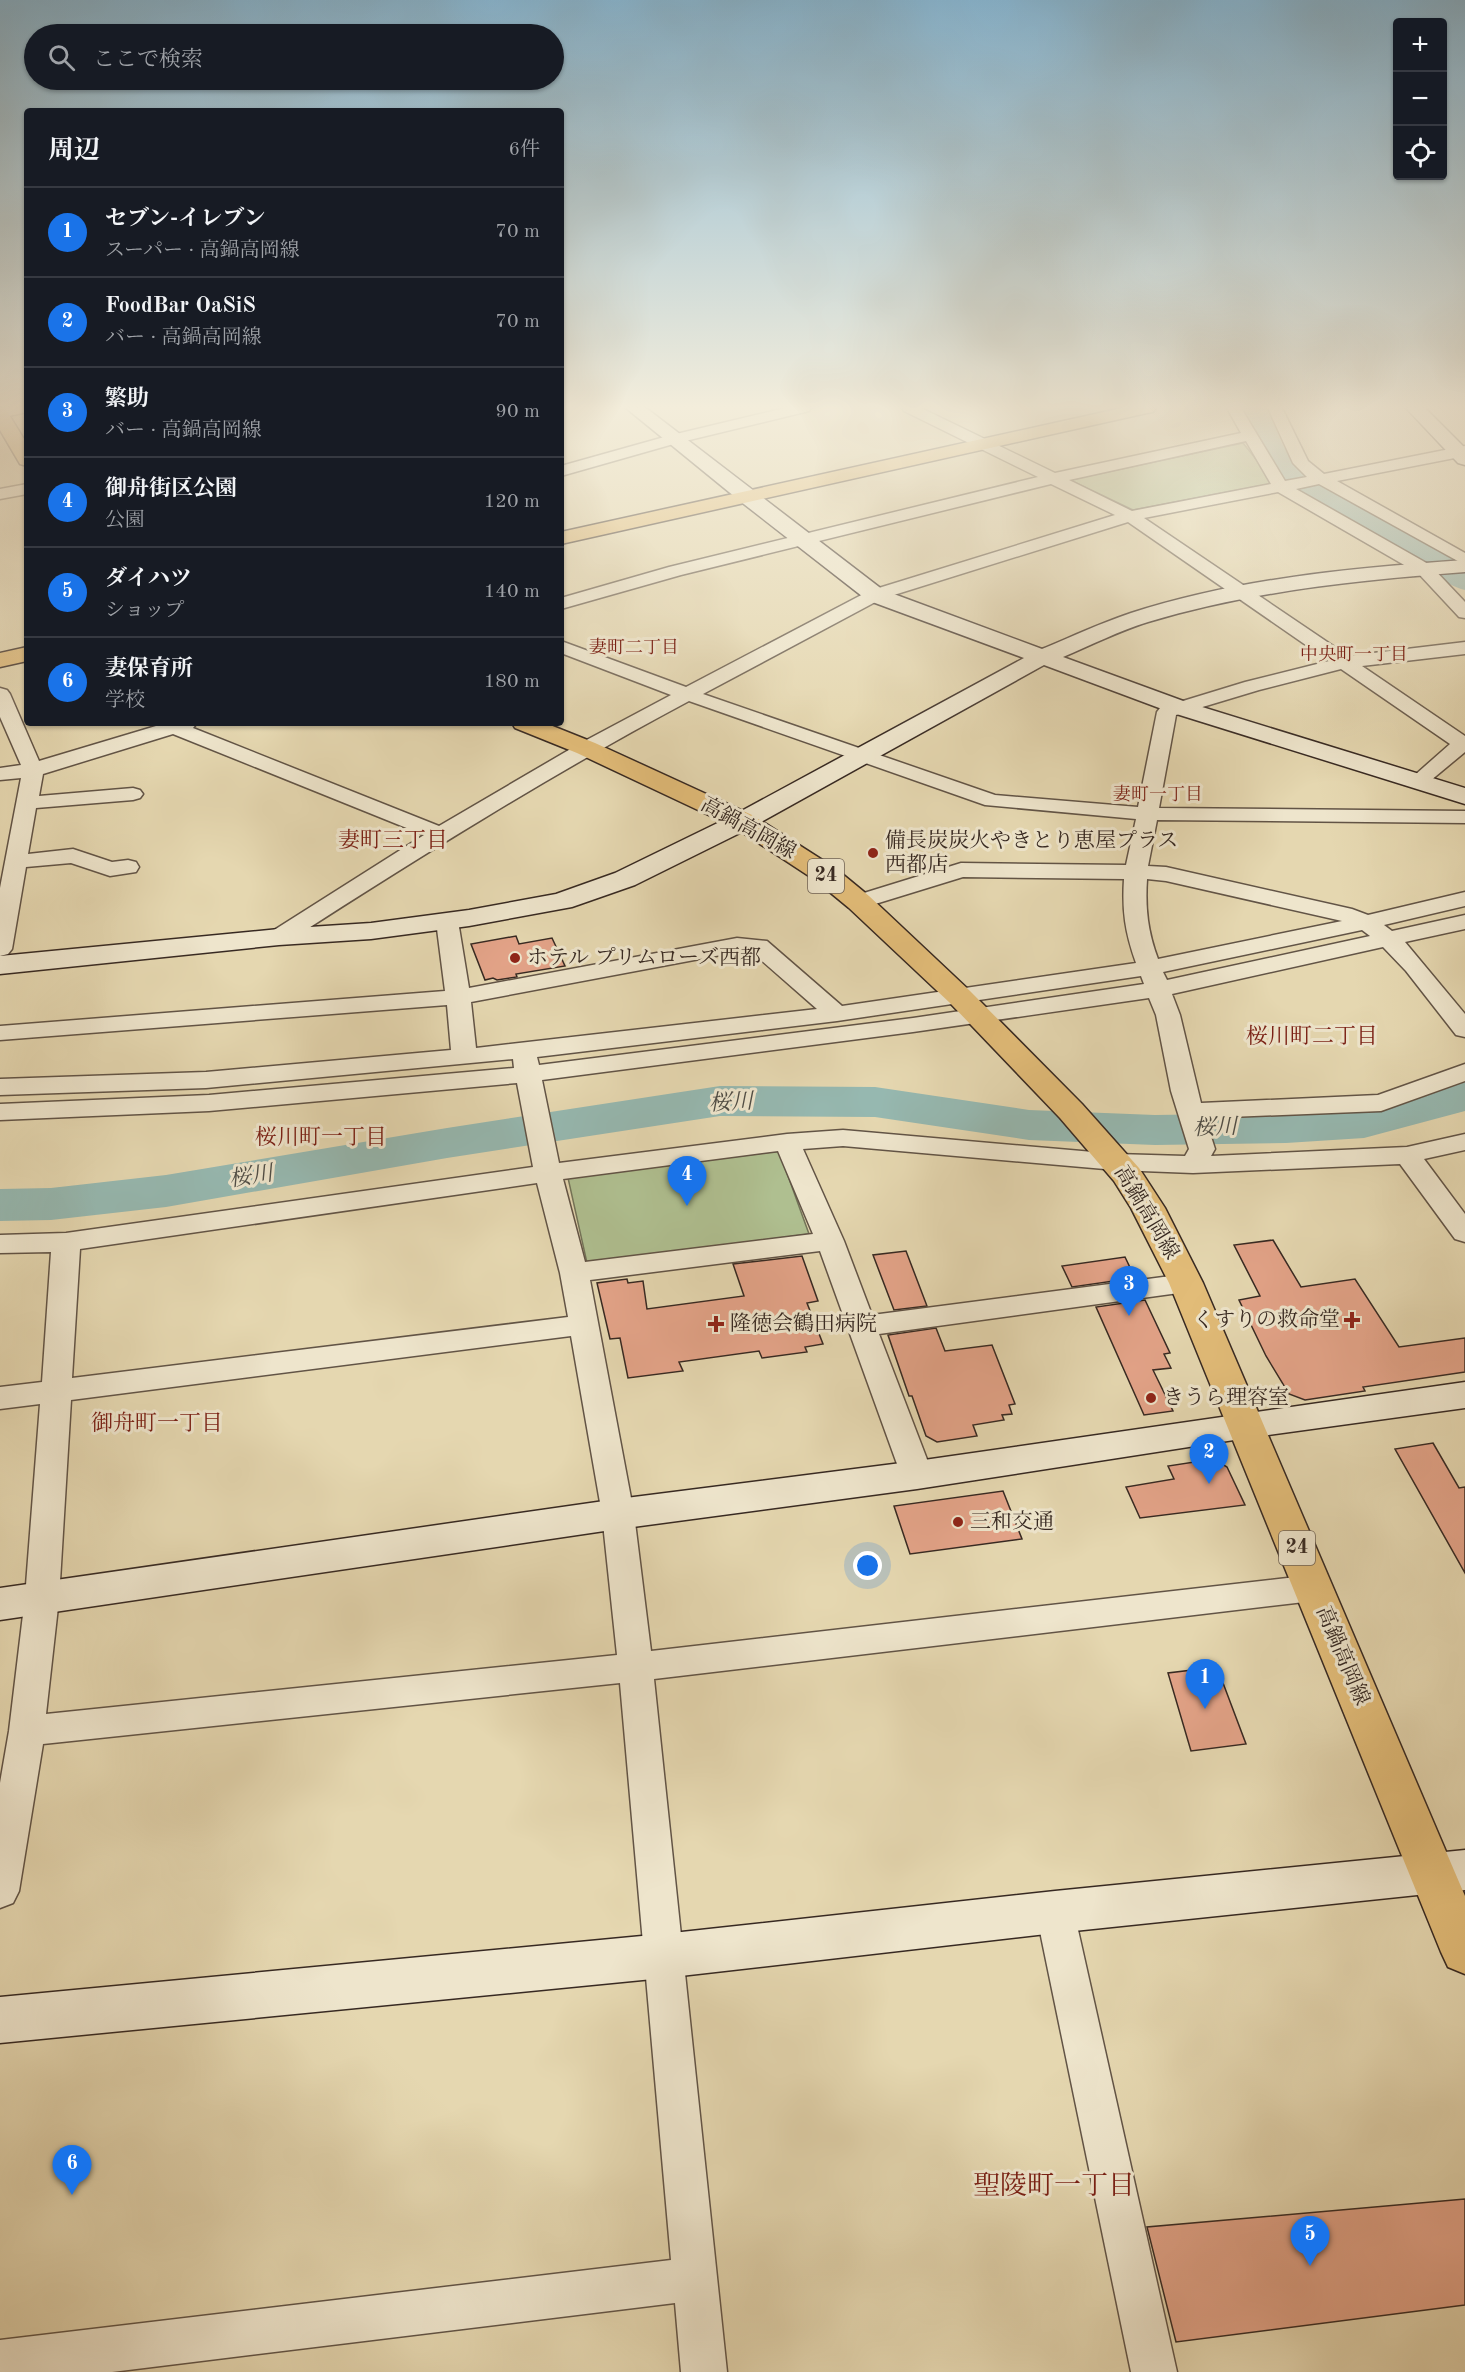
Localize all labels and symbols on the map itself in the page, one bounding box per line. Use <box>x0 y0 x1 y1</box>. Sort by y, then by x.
district label: 妻町二丁目 <box>589 637 679 657</box>
district label: 中央町一丁目 <box>1300 644 1408 664</box>
district label: 妻町一丁目 <box>1113 784 1203 804</box>
street label: 高鍋高岡線 <box>697 793 800 864</box>
district label: 妻町三丁目 <box>338 828 448 852</box>
place label: 備長炭炭火やきとり恵屋プラス 西都店 <box>885 829 1178 876</box>
marker: 備長炭炭火やきとり恵屋プラス 西都店 <box>866 846 880 860</box>
road number: 24 <box>808 859 844 893</box>
place label: ホテル プリムローズ西都 <box>527 946 761 969</box>
marker: ホテル プリムローズ西都 <box>508 951 522 965</box>
district label: 桜川町二丁目 <box>1246 1024 1378 1048</box>
water label: 桜川 <box>708 1089 756 1115</box>
water label: 桜川 <box>1193 1114 1239 1140</box>
district label: 桜川町一丁目 <box>255 1125 387 1149</box>
pin: 4 <box>668 1156 706 1206</box>
water label: 桜川 <box>227 1160 276 1191</box>
street label: 高鍋高岡線 <box>1110 1162 1184 1263</box>
pin: 3 <box>1110 1266 1148 1316</box>
place label: くすりの救命堂 <box>1193 1308 1340 1331</box>
place label: 隆徳会鶴田病院 <box>730 1312 877 1335</box>
marker: くすりの救命堂 <box>1345 1313 1359 1327</box>
marker: 隆徳会鶴田病院 <box>707 1315 725 1333</box>
place label: きうら理容室 <box>1163 1386 1289 1409</box>
marker: きうら理容室 <box>1144 1391 1158 1405</box>
district label: 御舟町一丁目 <box>91 1411 223 1435</box>
pin: 2 <box>1190 1434 1228 1484</box>
place label: 三和交通 <box>970 1510 1054 1533</box>
marker: 三和交通 <box>951 1515 965 1529</box>
road number: 24 <box>1279 1531 1315 1565</box>
your location <box>853 1551 882 1580</box>
street label: 高鍋高岡線 <box>1312 1603 1374 1708</box>
pin: 1 <box>1186 1660 1224 1709</box>
pin: 6 <box>52 2146 92 2195</box>
district label: 聖陵町一丁目 <box>973 2171 1135 2200</box>
pin: 5 <box>1290 2216 1330 2266</box>

